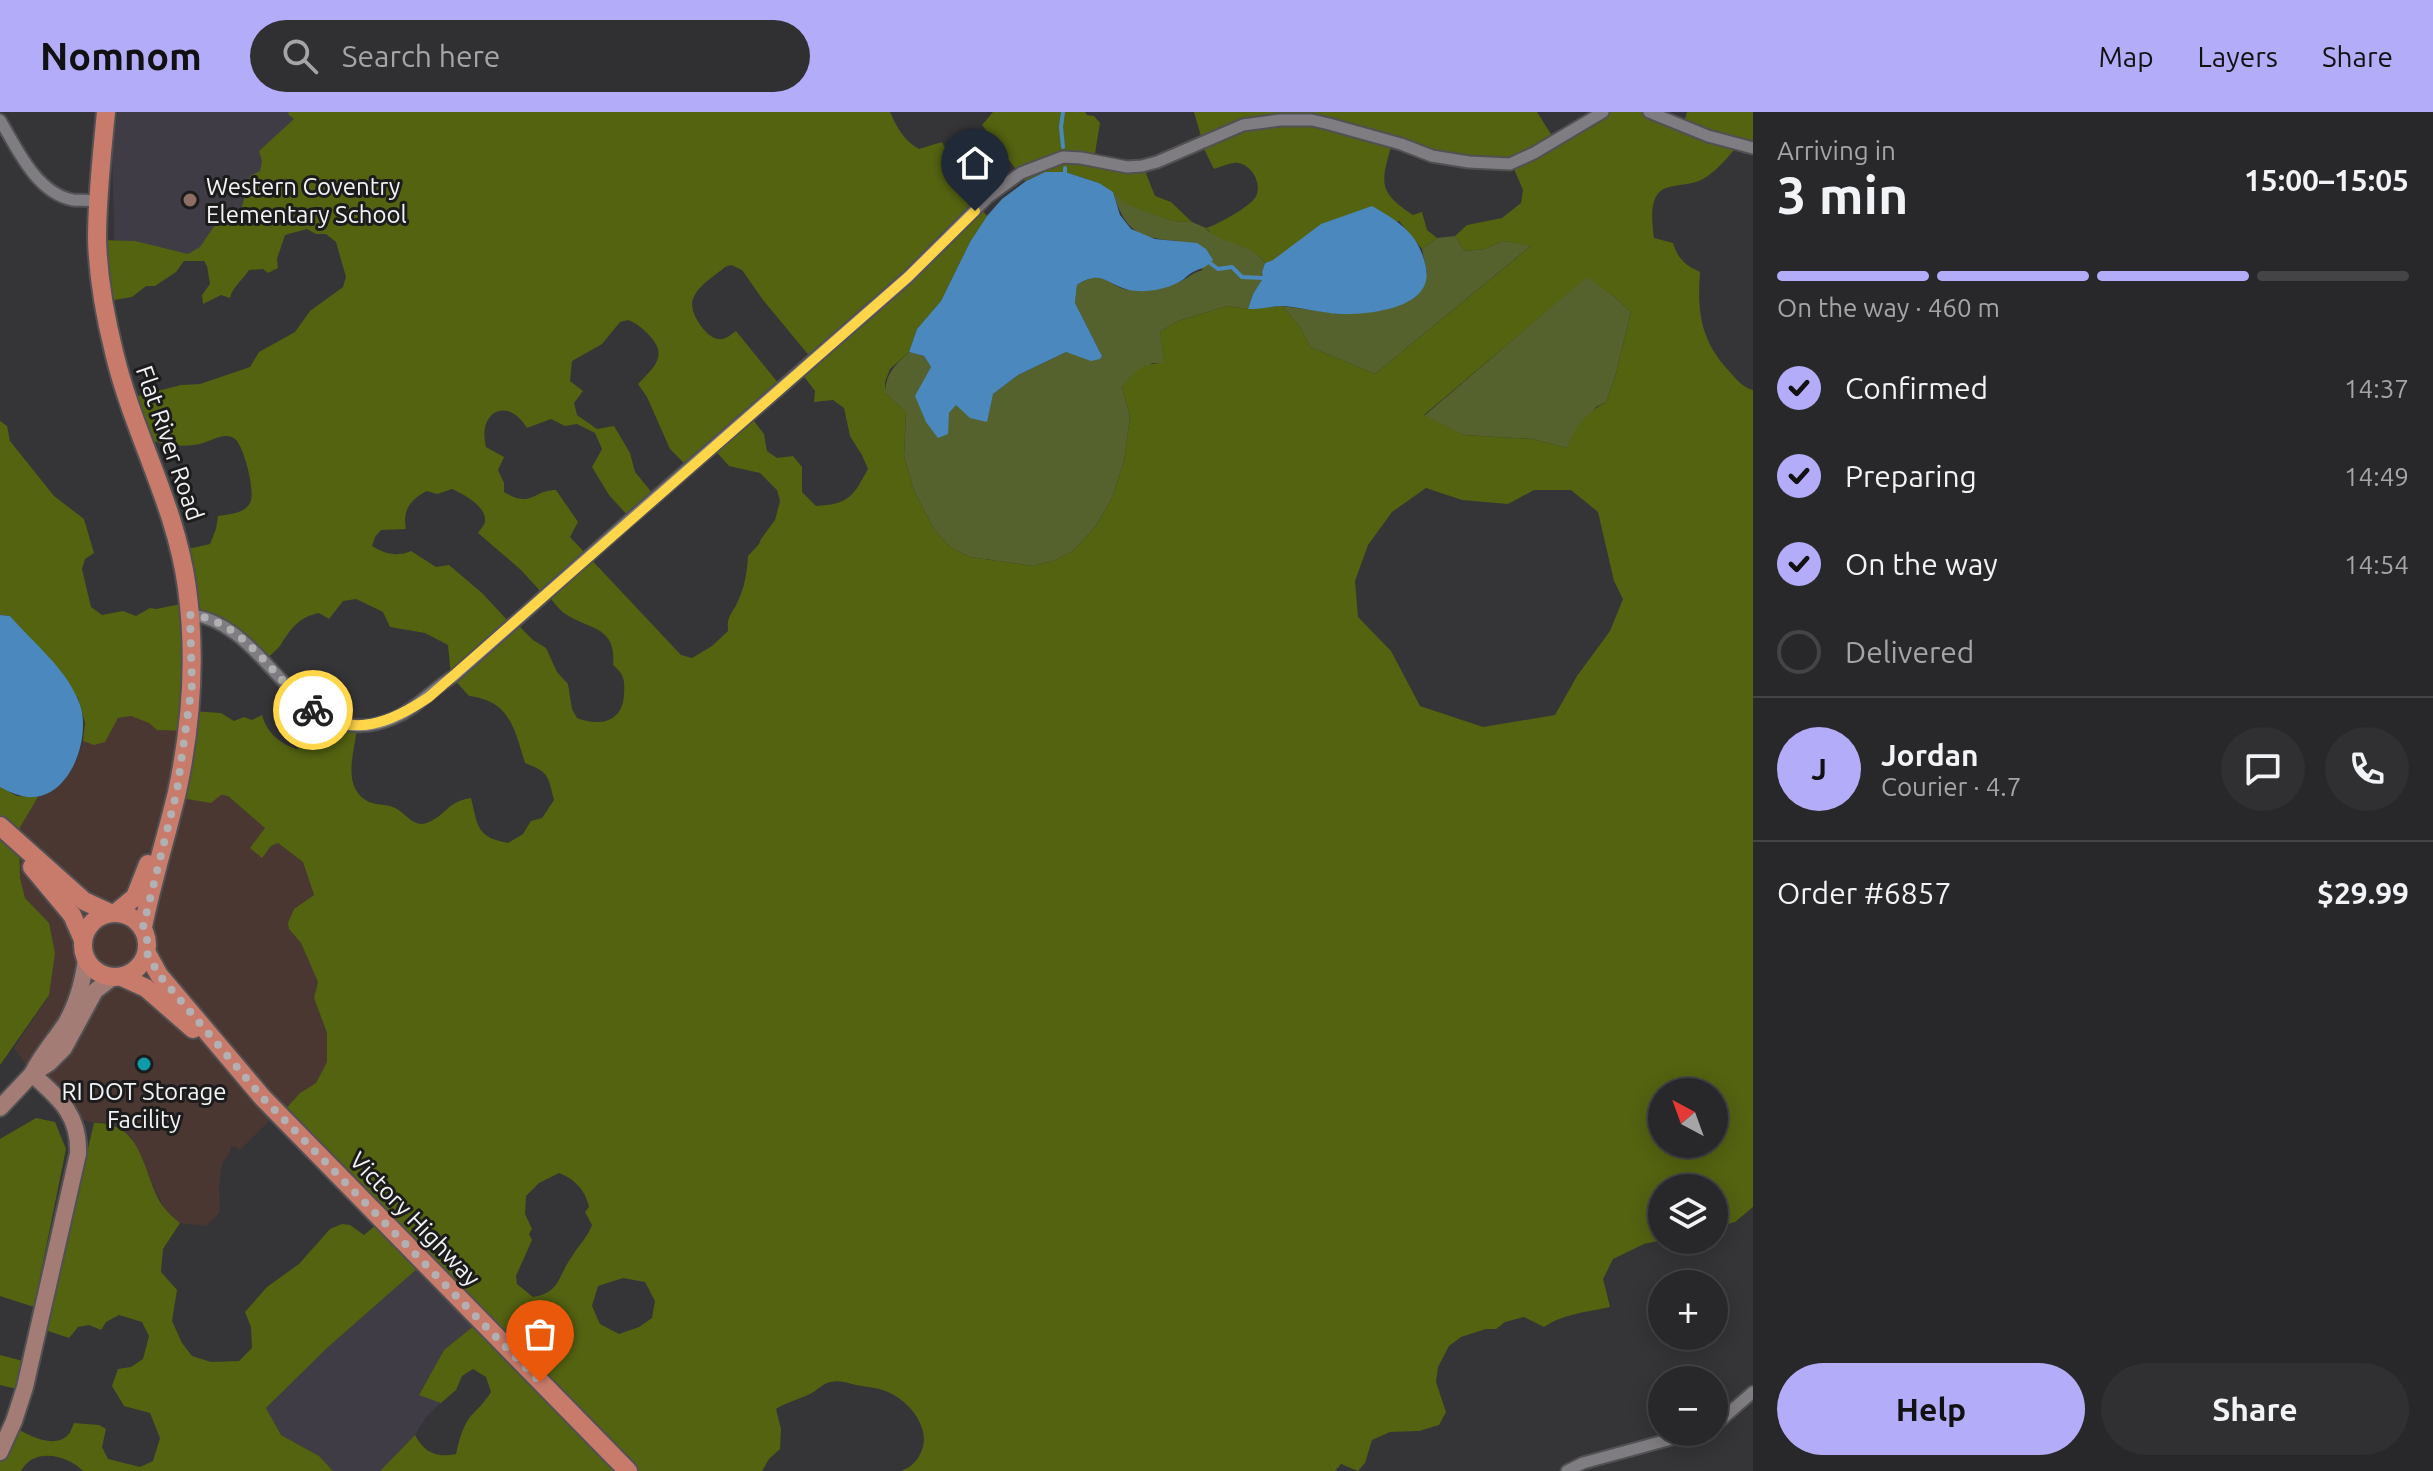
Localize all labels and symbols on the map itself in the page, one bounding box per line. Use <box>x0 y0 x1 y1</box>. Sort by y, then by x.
pin <box>941 129 1009 211</box>
place label: Western Coventry Elementary School <box>206 173 407 228</box>
marker: Western Coventry Elementary School <box>181 191 199 209</box>
street label: Flat River Road <box>131 362 209 524</box>
courier <box>273 670 353 750</box>
marker: RI DOT Storage Facility <box>135 1055 153 1073</box>
place label: RI DOT Storage Facility <box>61 1078 227 1133</box>
north arrow <box>1648 1078 1728 1158</box>
street label: Victory Highway <box>344 1146 486 1292</box>
pin <box>506 1300 574 1382</box>

